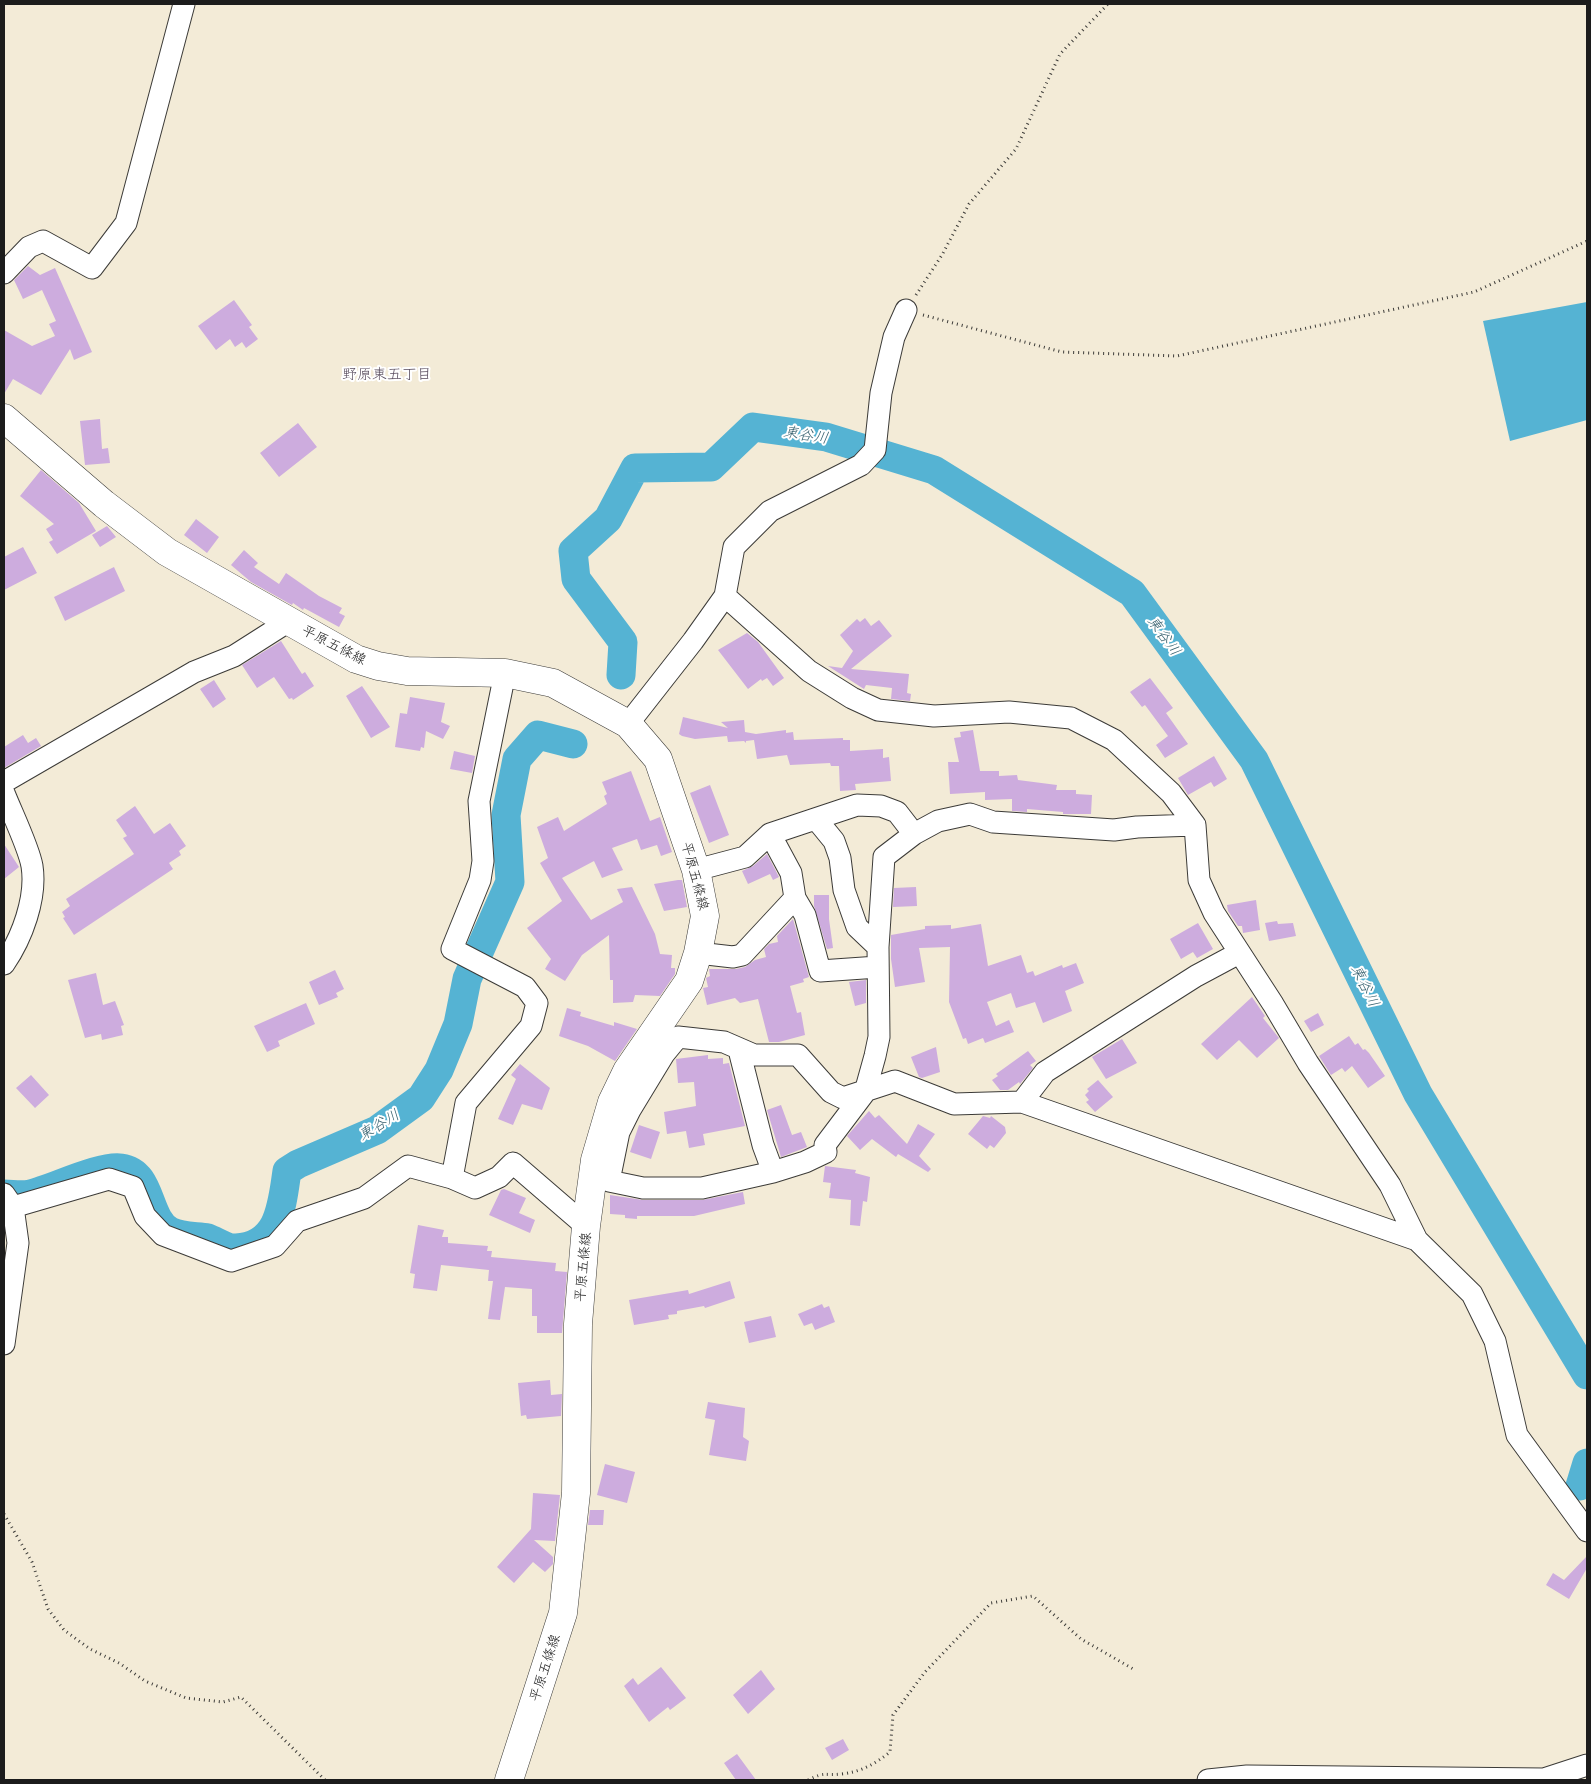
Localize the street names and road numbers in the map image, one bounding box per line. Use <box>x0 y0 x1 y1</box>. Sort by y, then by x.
street label: 平原五條線 <box>299 622 369 668</box>
street label: 平原五條線 <box>678 840 712 912</box>
street label: 平原五條線 <box>572 1231 594 1303</box>
street label: 平原五條線 <box>526 1632 564 1704</box>

